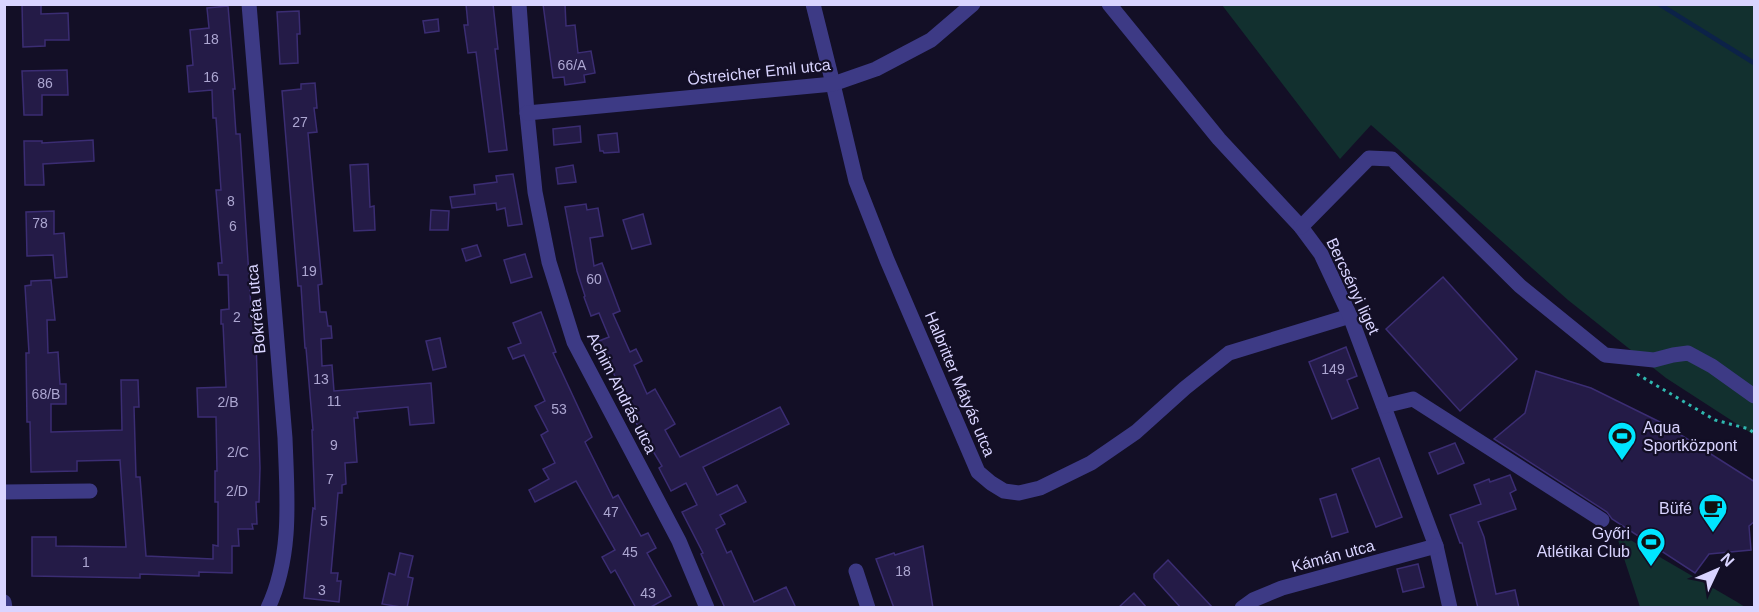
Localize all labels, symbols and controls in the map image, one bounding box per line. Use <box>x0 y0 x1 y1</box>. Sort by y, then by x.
house number: 18 <box>203 31 219 47</box>
street label: Östreicher Emil utca <box>686 56 832 88</box>
house number: 66/A <box>558 57 587 73</box>
house number: 16 <box>203 69 219 85</box>
house number: 86 <box>37 75 53 91</box>
house number: 27 <box>292 114 308 130</box>
house number: 8 <box>227 193 235 209</box>
house number: 78 <box>32 215 48 231</box>
house number: 6 <box>229 218 237 234</box>
street label: Bercsényi liget <box>1323 235 1383 337</box>
street label: Bokréta utca <box>244 263 268 354</box>
house number: 19 <box>301 263 317 279</box>
house number: 60 <box>586 271 602 287</box>
house number: 2 <box>233 309 241 325</box>
street label: Halbritter Mátyás utca <box>922 309 998 459</box>
street label: Achim András utca <box>584 330 660 456</box>
house number: 149 <box>1321 361 1345 377</box>
house number: 13 <box>313 371 329 387</box>
house number: 68/B <box>32 386 60 402</box>
house number: 11 <box>327 393 341 409</box>
house number: 2/B <box>217 394 239 410</box>
house number: 53 <box>551 401 567 417</box>
place label: Aqua Sportközpont <box>1643 419 1738 454</box>
sports icon: Aqua Sportközpont <box>1606 420 1638 462</box>
house number: 9 <box>330 437 338 453</box>
house number: 2/C <box>227 444 249 460</box>
house number: 7 <box>326 471 334 487</box>
house number: 2/D <box>226 483 248 499</box>
cafe icon: Büfé <box>1697 492 1729 534</box>
place label: Büfé <box>1659 500 1692 517</box>
house number: 47 <box>603 504 619 520</box>
house number: 5 <box>320 513 328 529</box>
place label: Győri Atlétikai Club <box>1537 525 1630 560</box>
sports icon: Győri Atlétikai Club <box>1635 526 1667 568</box>
street label: Kámán utca <box>1290 537 1377 575</box>
north arrow <box>1687 540 1747 600</box>
house number: 45 <box>622 544 638 560</box>
text: N <box>1717 550 1738 570</box>
house number: 1 <box>82 554 90 570</box>
house number: 18 <box>895 563 911 579</box>
house number: 3 <box>318 582 326 598</box>
house number: 43 <box>640 585 656 601</box>

